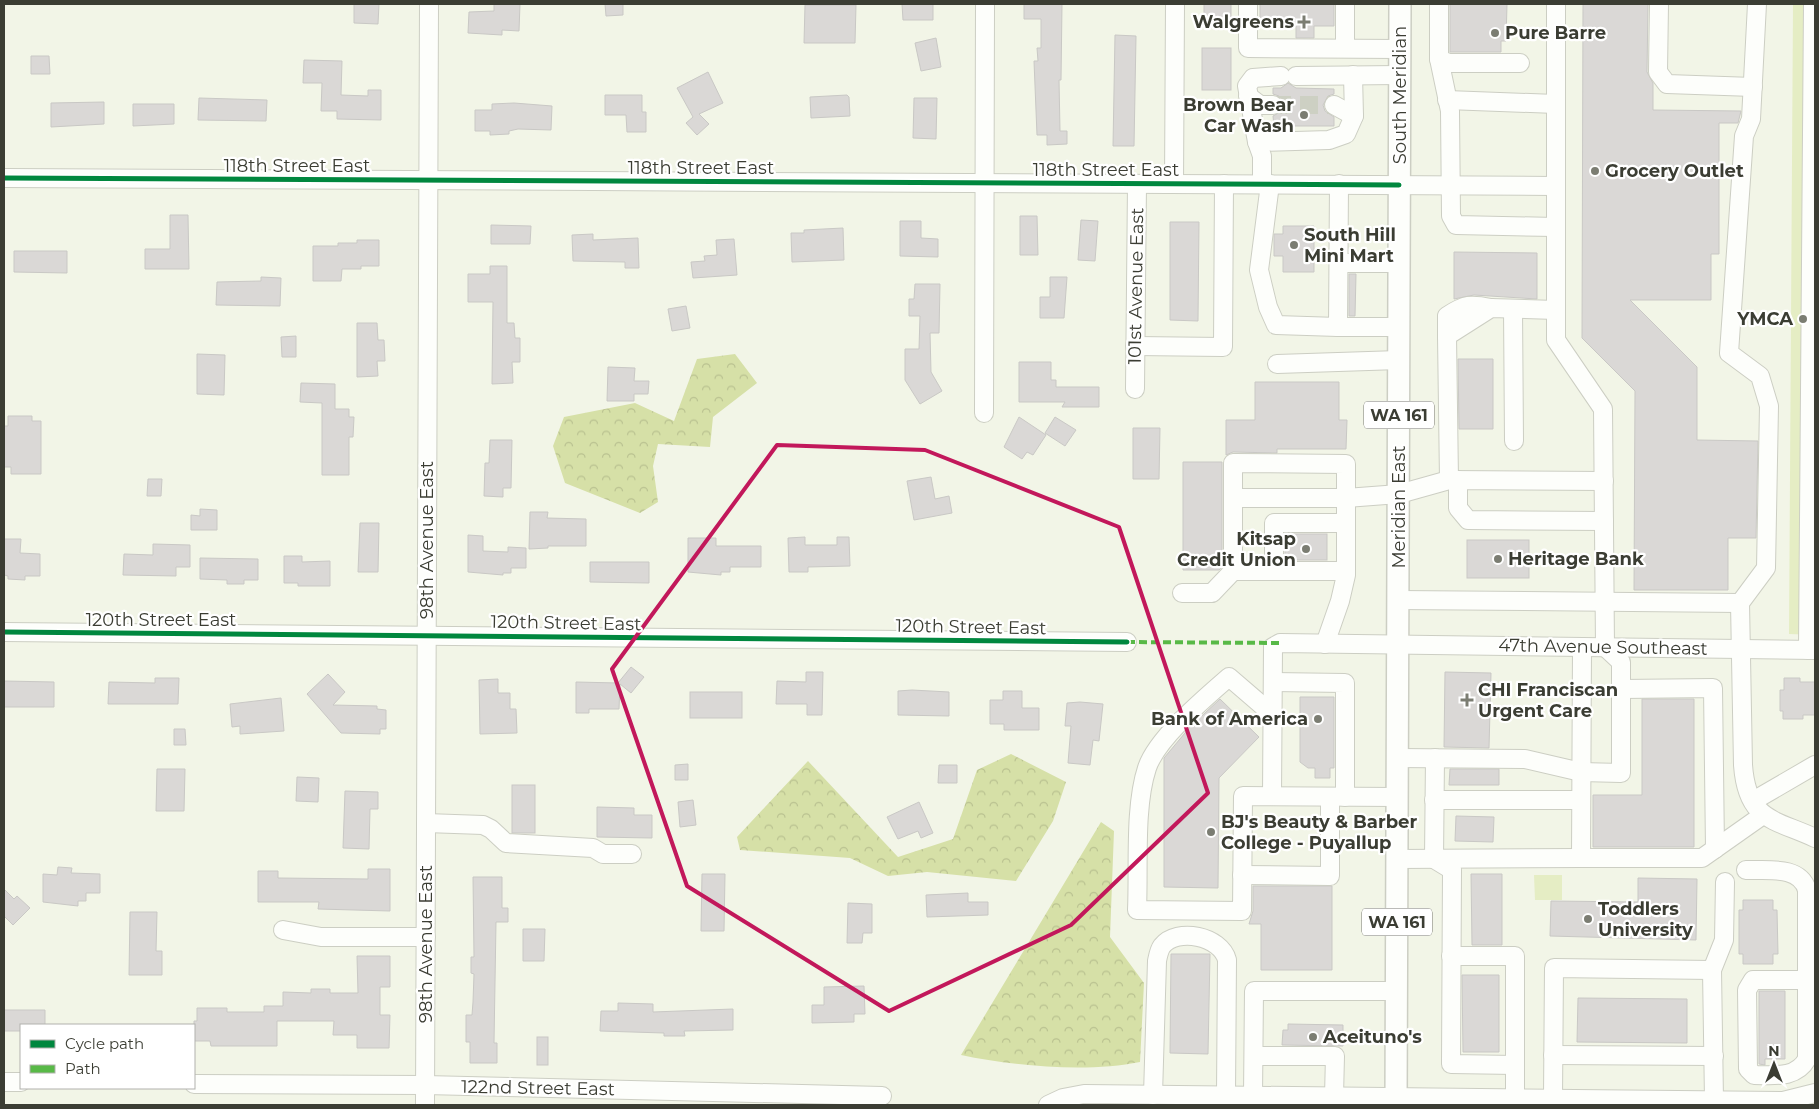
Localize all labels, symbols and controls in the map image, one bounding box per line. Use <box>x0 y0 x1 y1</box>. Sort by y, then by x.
place label: Walgreens <box>1193 11 1294 33</box>
marker: Walgreens <box>1298 16 1310 28</box>
place label: Pure Barre <box>1505 22 1606 44</box>
street label: South Meridian <box>1389 26 1411 164</box>
marker: Pure Barre <box>1489 27 1501 39</box>
place label: Brown Bear Car Wash <box>1183 94 1294 137</box>
marker: Brown Bear Car Wash <box>1298 109 1310 121</box>
street label: 118th Street East <box>224 155 370 177</box>
street label: 118th Street East <box>628 157 774 179</box>
street label: 118th Street East <box>1033 159 1179 181</box>
place label: Grocery Outlet <box>1605 160 1744 182</box>
marker: Grocery Outlet <box>1589 165 1601 177</box>
street label: 101st Avenue East <box>1124 207 1148 365</box>
place label: South Hill Mini Mart <box>1304 224 1396 267</box>
marker: South Hill Mini Mart <box>1288 239 1300 251</box>
place label: YMCA <box>1736 308 1793 330</box>
marker: YMCA <box>1797 313 1809 325</box>
road number: WA 161 <box>1364 402 1434 428</box>
street label: Meridian East <box>1388 445 1410 569</box>
street label: 98th Avenue East <box>416 461 438 619</box>
place label: Kitsap Credit Union <box>1177 528 1296 571</box>
marker: Kitsap Credit Union <box>1300 543 1312 555</box>
place label: Heritage Bank <box>1508 548 1644 570</box>
marker: Heritage Bank <box>1492 553 1504 565</box>
street label: 120th Street East <box>86 609 236 631</box>
street label: 120th Street East <box>490 611 642 635</box>
street label: 120th Street East <box>895 615 1047 639</box>
street label: 47th Avenue Southeast <box>1498 634 1708 660</box>
place label: CHI Franciscan Urgent Care <box>1478 679 1618 722</box>
marker: CHI Franciscan Urgent Care <box>1460 693 1474 707</box>
place label: Bank of America <box>1151 708 1308 730</box>
marker: Bank of America <box>1312 713 1324 725</box>
place label: BJ's Beauty & Barber College - Puyallup <box>1221 811 1417 854</box>
marker: BJ's Beauty & Barber College - Puyallup <box>1205 826 1217 838</box>
street label: 98th Avenue East <box>415 865 437 1023</box>
place label: Toddlers University <box>1598 898 1693 941</box>
road number: WA 161 <box>1362 909 1432 936</box>
marker: Toddlers University <box>1582 913 1594 925</box>
legend <box>20 1024 195 1089</box>
place label: Aceituno's <box>1322 1026 1422 1048</box>
marker: Aceituno's <box>1307 1031 1319 1043</box>
text: Cycle path <box>65 1034 144 1053</box>
north arrow <box>1749 1039 1799 1089</box>
text: N <box>1768 1042 1780 1060</box>
text: Path <box>65 1059 101 1078</box>
street label: 122nd Street East <box>461 1076 615 1100</box>

